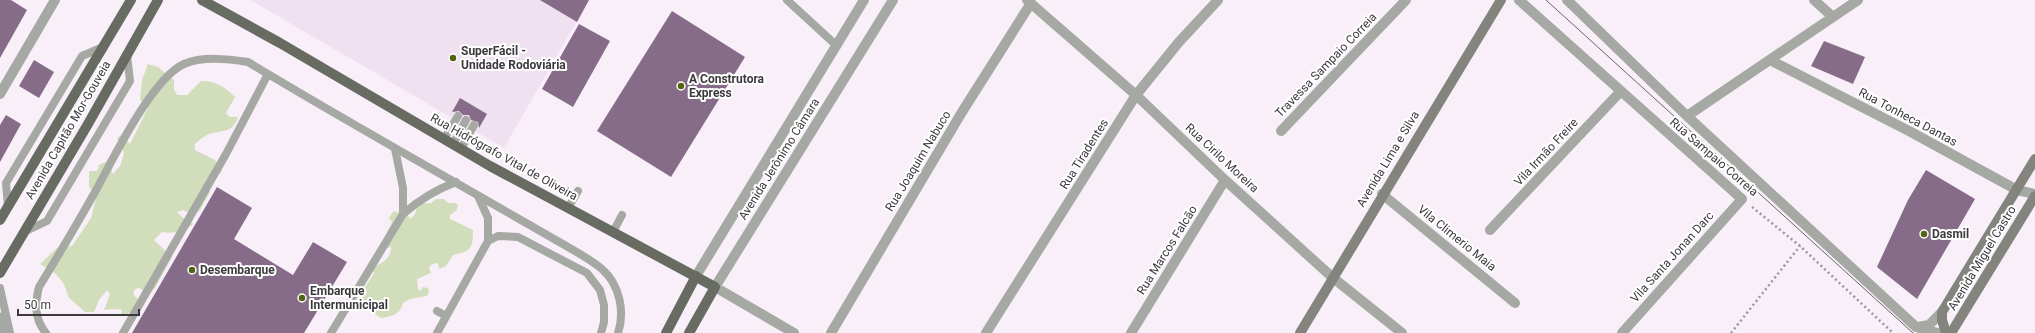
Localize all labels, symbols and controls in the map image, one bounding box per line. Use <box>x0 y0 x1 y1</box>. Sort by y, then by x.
street label: Travessa Sampaio Correia <box>1272 10 1380 120</box>
place label: SuperFácil - Unidade Rodoviária <box>461 44 566 72</box>
marker: SuperFácil - Unidade Rodoviária <box>448 53 458 63</box>
street label: Avenida Capitão Mor-Gouveia <box>23 58 113 202</box>
place label: A Construtora Express <box>689 72 765 100</box>
marker: A Construtora Express <box>676 81 686 91</box>
street label: Rua Tonheca Dantas <box>1856 85 1960 149</box>
street label: Avenida Jerônimo Câmara <box>736 96 822 222</box>
street label: Rua Joaquim Nabuco <box>882 108 954 214</box>
street label: Avenida Lima e Silva <box>1354 108 1422 210</box>
street label: Rua Hidrógrafo Vital de Oliveira <box>428 111 580 203</box>
street label: Vila Irmão Freire <box>1511 115 1581 189</box>
street label: Rua Sampaio Correia <box>1667 115 1761 199</box>
street label: Rua Tiradentes <box>1057 116 1111 192</box>
street label: Rua Cirilo Moreira <box>1183 121 1261 195</box>
street label: Vila Climerio Maia <box>1415 202 1499 274</box>
street label: Rua Marcos Falcão <box>1134 203 1200 297</box>
street label: Avenida Miguel Castro <box>1945 203 2019 313</box>
street label: Vila Santa Jonan Darc <box>1627 209 1717 305</box>
place label: Dasmil <box>1932 227 1969 241</box>
marker: Dasmil <box>1919 229 1929 239</box>
place label: Desembarque <box>200 263 275 277</box>
marker: Desembarque <box>187 265 197 275</box>
place label: Embarque Intermunicipal <box>310 284 388 312</box>
scale bar <box>18 291 139 317</box>
marker: Embarque Intermunicipal <box>297 293 307 303</box>
text: 50 m <box>24 298 51 312</box>

